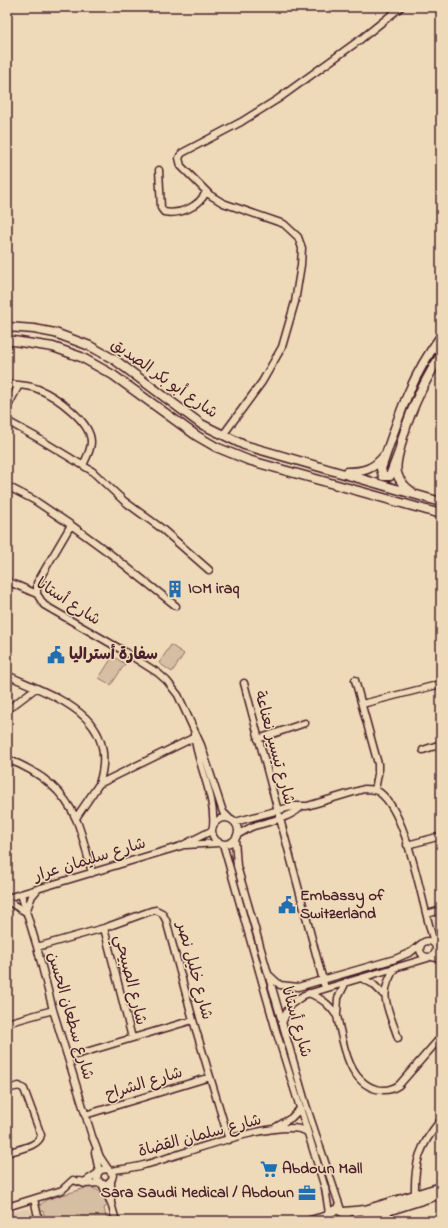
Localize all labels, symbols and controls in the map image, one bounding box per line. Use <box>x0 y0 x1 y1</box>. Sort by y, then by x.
street label: شارع أبو بكر الصديق <box>106 333 222 425</box>
street label: شارع أستانا <box>31 572 105 632</box>
place label: IOM iraq <box>188 577 239 601</box>
building icon: IOM iraq <box>165 579 185 599</box>
place label: سفارة أستراليا <box>69 643 158 667</box>
public building icon: سفارة أستراليا <box>46 645 66 665</box>
street label: شارع تيسير نعناعة <box>247 688 301 808</box>
street label: شارع سليمان عرار <box>29 832 149 889</box>
place label: Embassy of Switzerland <box>300 884 385 926</box>
public building icon: Embassy of Switzerland <box>277 895 297 915</box>
street label: شارع خليل نصر <box>169 917 219 1023</box>
street label: شارع الصبيحي <box>106 932 153 1028</box>
street label: شارع سطعان الحسن <box>40 949 100 1083</box>
street label: شارع أستانا <box>274 984 318 1060</box>
street label: شارع الشراح <box>102 1061 186 1107</box>
street label: شارع سلمان القضاة <box>136 1108 264 1164</box>
place label: Abdoun Mall <box>282 1157 363 1181</box>
supermarket icon: Abdoun Mall <box>259 1159 279 1179</box>
place label: Sara Saudi Medical / Abdoun <box>101 1181 294 1205</box>
office icon: Sara Saudi Medical / Abdoun <box>297 1183 317 1203</box>

